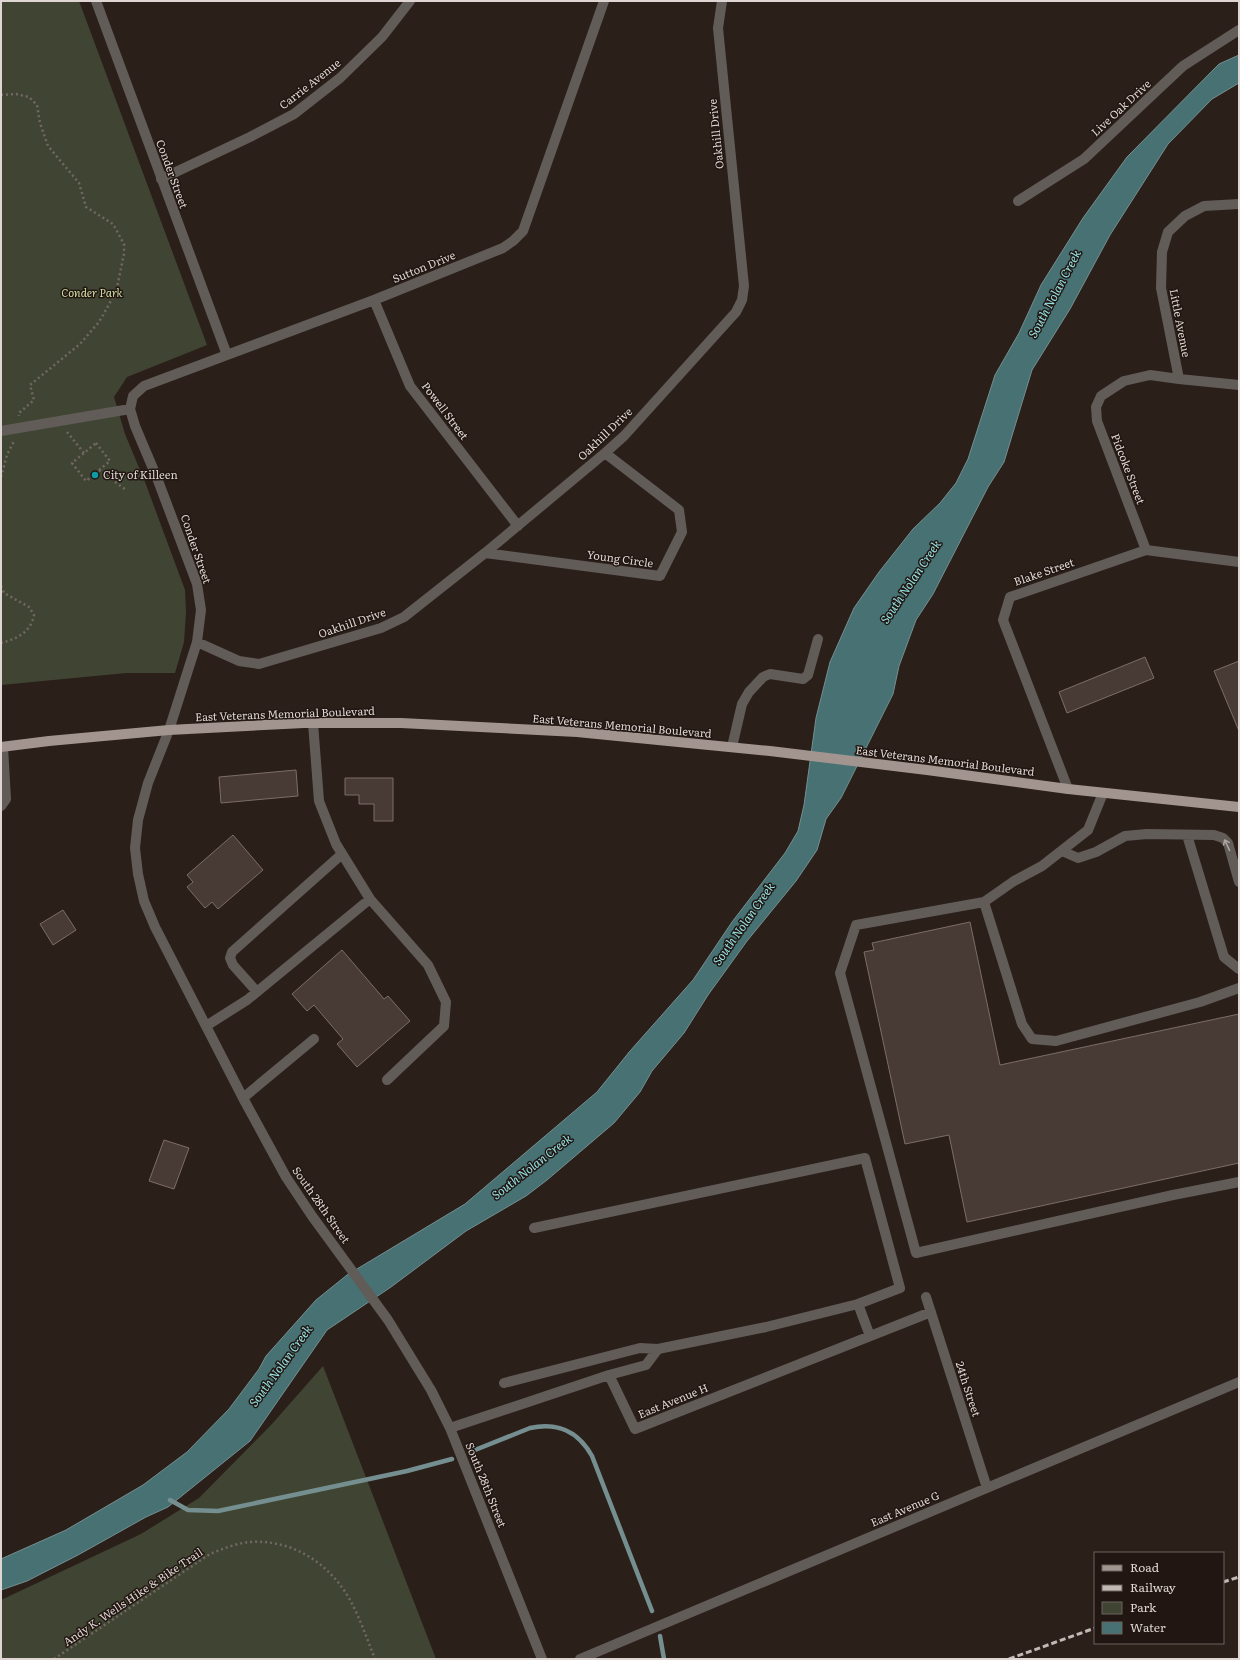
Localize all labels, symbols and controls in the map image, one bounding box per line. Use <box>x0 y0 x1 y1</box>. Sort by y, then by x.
street label: Carrie Avenue <box>275 54 344 112</box>
street label: Live Oak Drive <box>1087 75 1154 139</box>
street label: Oakhill Drive <box>703 98 727 170</box>
street label: Conder Street <box>153 137 193 211</box>
street label: Sutton Drive <box>390 246 458 286</box>
water label: South Nolan Creek <box>1023 246 1085 341</box>
park label: Conder Park <box>61 284 123 300</box>
street label: Little Avenue <box>1167 287 1196 359</box>
street label: Powell Street <box>419 378 473 443</box>
street label: Oakhill Drive <box>573 403 635 463</box>
street label: Pidcoke Street <box>1108 431 1150 507</box>
place label: City of Killeen <box>103 466 178 482</box>
marker: City of Killeen <box>90 470 100 480</box>
street label: Conder Street <box>178 512 216 586</box>
water label: South Nolan Creek <box>875 536 945 627</box>
street label: Young Circle <box>586 545 655 571</box>
street label: Blake Street <box>1011 553 1077 589</box>
street label: Oakhill Drive <box>316 603 388 641</box>
street label: East Veterans Memorial Boulevard <box>195 702 375 724</box>
street label: East Veterans Memorial Boulevard <box>532 709 713 741</box>
street label: East Veterans Memorial Boulevard <box>855 741 1036 779</box>
one-way arrow <box>1223 839 1230 851</box>
water label: South Nolan Creek <box>708 878 779 969</box>
water label: South Nolan Creek <box>487 1129 576 1203</box>
street label: South 28th Street <box>289 1163 355 1247</box>
water label: South Nolan Creek <box>244 1320 316 1410</box>
street label: 24th Street <box>953 1359 986 1419</box>
street label: East Avenue H <box>635 1379 710 1421</box>
street label: South 28th Street <box>463 1440 512 1530</box>
street label: East Avenue G <box>868 1486 942 1530</box>
street label: Andy K. Wells Hike & Bike Trail <box>59 1543 206 1649</box>
legend <box>1094 1552 1224 1644</box>
text: Road <box>1130 1558 1160 1576</box>
text: Railway <box>1130 1578 1176 1596</box>
text: Park <box>1130 1598 1157 1616</box>
text: Water <box>1130 1618 1166 1636</box>

